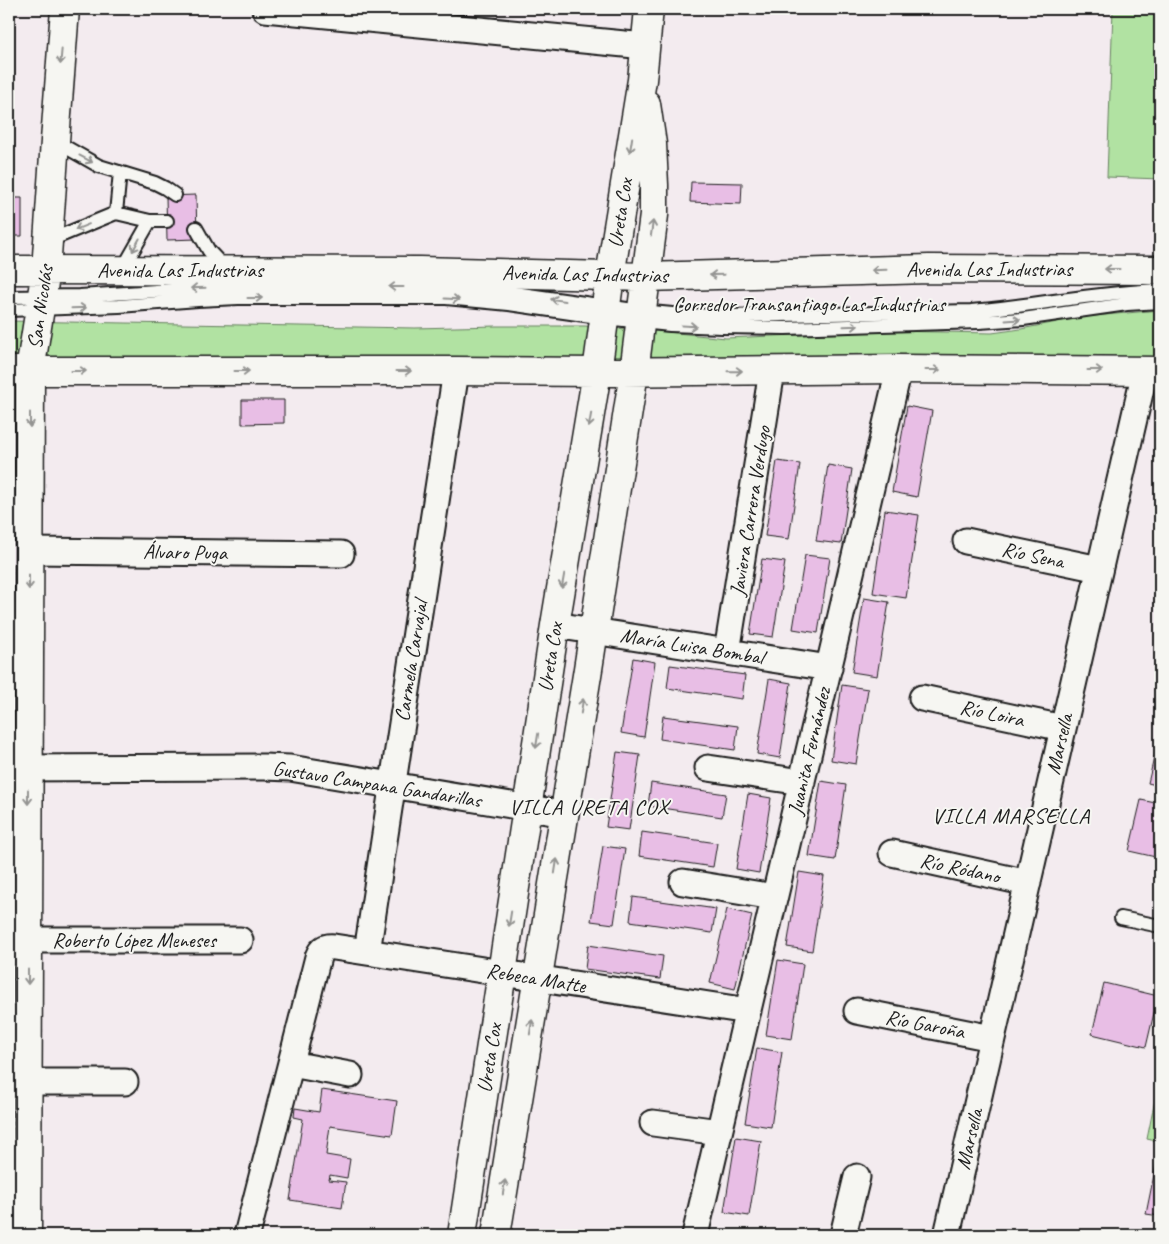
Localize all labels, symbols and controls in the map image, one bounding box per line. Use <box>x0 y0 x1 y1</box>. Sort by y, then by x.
one-way arrow <box>57 49 66 65</box>
one-way arrow <box>626 137 636 153</box>
one-way arrow <box>79 154 94 164</box>
street label: Ureta Cox <box>602 175 639 249</box>
one-way arrow <box>647 221 657 237</box>
one-way arrow <box>75 222 90 232</box>
one-way arrow <box>130 237 140 252</box>
street label: Avenida Las Industrias <box>906 256 1074 282</box>
street label: Avenida Las Industrias <box>97 257 265 283</box>
street label: Avenida Las Industrias <box>502 260 670 288</box>
street label: San Nicolás <box>21 262 59 351</box>
one-way arrow <box>1104 264 1120 274</box>
one-way arrow <box>871 266 887 275</box>
one-way arrow <box>709 270 725 279</box>
one-way arrow <box>388 282 404 292</box>
one-way arrow <box>191 283 207 293</box>
street label: Corredor Transantiago Las Industrias <box>673 291 947 317</box>
one-way arrow <box>246 293 262 303</box>
one-way arrow <box>444 294 460 303</box>
one-way arrow <box>550 294 566 304</box>
one-way arrow <box>71 303 87 313</box>
one-way arrow <box>1005 315 1021 324</box>
one-way arrow <box>680 321 696 331</box>
one-way arrow <box>842 321 859 331</box>
one-way arrow <box>924 365 941 375</box>
one-way arrow <box>1086 365 1103 375</box>
one-way arrow <box>70 366 87 376</box>
one-way arrow <box>233 366 249 376</box>
one-way arrow <box>396 366 412 376</box>
one-way arrow <box>727 366 743 376</box>
one-way arrow <box>25 411 35 427</box>
one-way arrow <box>584 412 594 428</box>
street label: Javiera Carrera Verdugo <box>724 423 777 599</box>
street label: Río Sena <box>1000 536 1069 575</box>
street label: Álvaro Puga <box>143 538 229 566</box>
one-way arrow <box>557 572 567 588</box>
one-way arrow <box>24 574 34 590</box>
street label: Carmela Carvajal <box>389 595 434 723</box>
street label: Ureta Cox <box>532 619 569 693</box>
street label: María Luisa Bombal <box>619 622 769 671</box>
street label: Juanita Fernández <box>781 683 837 818</box>
street label: Río Loira <box>958 694 1028 733</box>
one-way arrow <box>577 698 587 714</box>
street label: Marsella <box>1039 709 1079 777</box>
one-way arrow <box>532 733 542 749</box>
street label: Gustavo Campana Gandarillas <box>271 755 485 814</box>
one-way arrow <box>23 788 33 805</box>
district label: VILLA URETA COX <box>509 793 672 821</box>
district label: VILLA MARSELLA <box>932 802 1090 830</box>
street label: Río Ródano <box>918 847 1005 890</box>
one-way arrow <box>552 859 562 875</box>
one-way arrow <box>505 911 515 927</box>
street label: Roberto López Meneses <box>52 927 218 953</box>
street label: Rebeca Matte <box>485 957 589 999</box>
one-way arrow <box>23 969 32 985</box>
street label: Río Garoña <box>883 1004 969 1045</box>
one-way arrow <box>526 1019 536 1035</box>
street label: Ureta Cox <box>471 1020 508 1094</box>
street label: Marsella <box>949 1104 989 1172</box>
one-way arrow <box>499 1179 509 1195</box>

